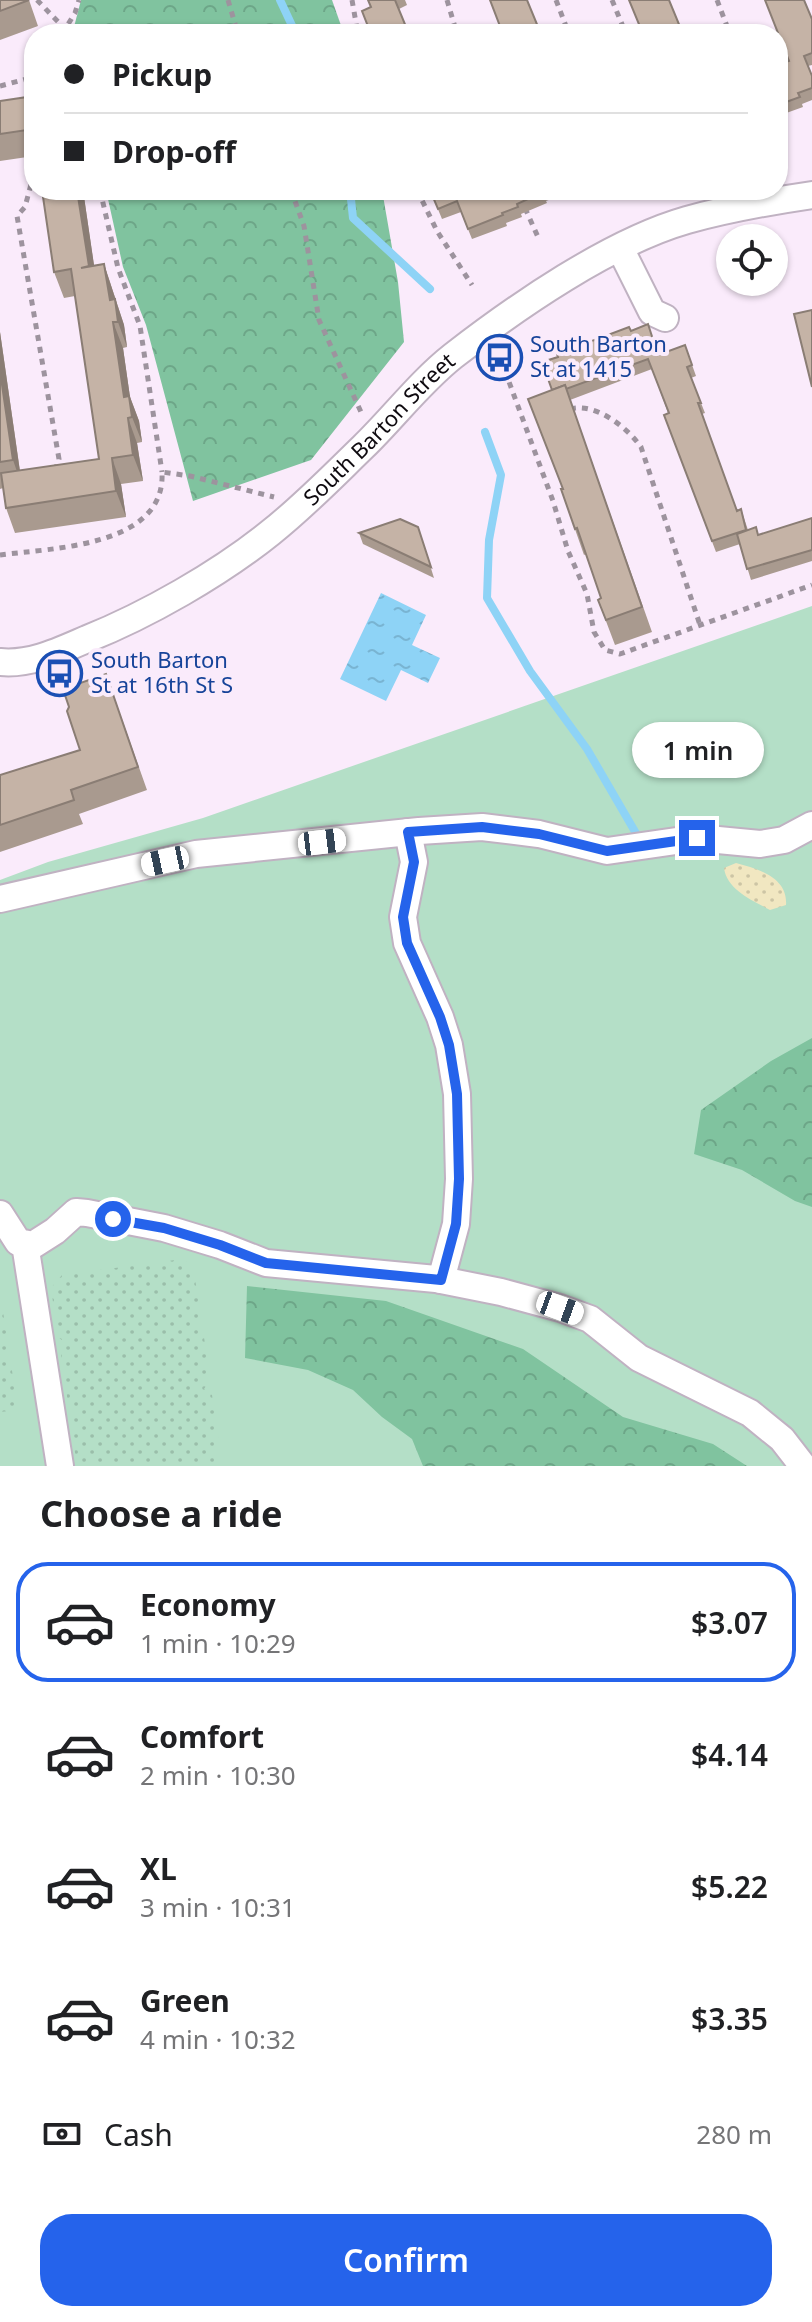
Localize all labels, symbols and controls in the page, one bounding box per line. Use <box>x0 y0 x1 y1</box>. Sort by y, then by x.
text: Pickup <box>112 54 212 95</box>
text: Drop-off <box>112 131 236 172</box>
map controls <box>716 224 788 296</box>
button: locate <box>716 224 788 296</box>
place label: South Barton St at 1415 <box>530 328 667 383</box>
bus stop icon: South Barton St at 1415 <box>475 333 523 381</box>
street label: South Barton Street <box>296 345 460 511</box>
place label: South Barton St at 16th St S <box>91 644 233 699</box>
bus stop icon: South Barton St at 16th St S <box>36 649 84 697</box>
callout: 1 min <box>631 722 763 778</box>
text: 1 min <box>663 732 733 768</box>
route end <box>679 820 715 856</box>
car <box>297 827 347 857</box>
car <box>139 844 191 878</box>
route start <box>95 1201 131 1237</box>
car <box>533 1289 587 1327</box>
text: Choose a ride <box>40 1489 282 1538</box>
text: Economy <box>140 1584 276 1625</box>
icon: car <box>44 1586 116 1658</box>
text: $3.07 <box>691 1602 768 1643</box>
text: 1 min · 10:29 <box>140 1625 296 1661</box>
text: Comfort <box>140 1716 264 1757</box>
icon: car <box>44 1718 116 1790</box>
text: $4.14 <box>691 1734 768 1775</box>
text: 2 min · 10:30 <box>140 1757 296 1793</box>
text: XL <box>140 1848 177 1889</box>
icon: car <box>44 1850 116 1922</box>
text: $5.22 <box>691 1866 768 1907</box>
text: 3 min · 10:31 <box>140 1889 296 1925</box>
text: Green <box>140 1980 230 2021</box>
icon: car <box>44 1982 116 2054</box>
text: $3.35 <box>691 1998 768 2039</box>
text: 4 min · 10:32 <box>140 2021 296 2057</box>
icon: cash <box>40 2112 84 2156</box>
text: Cash <box>104 2114 173 2155</box>
text: 280 m <box>696 2116 772 2152</box>
button: Confirm <box>40 2214 772 2306</box>

